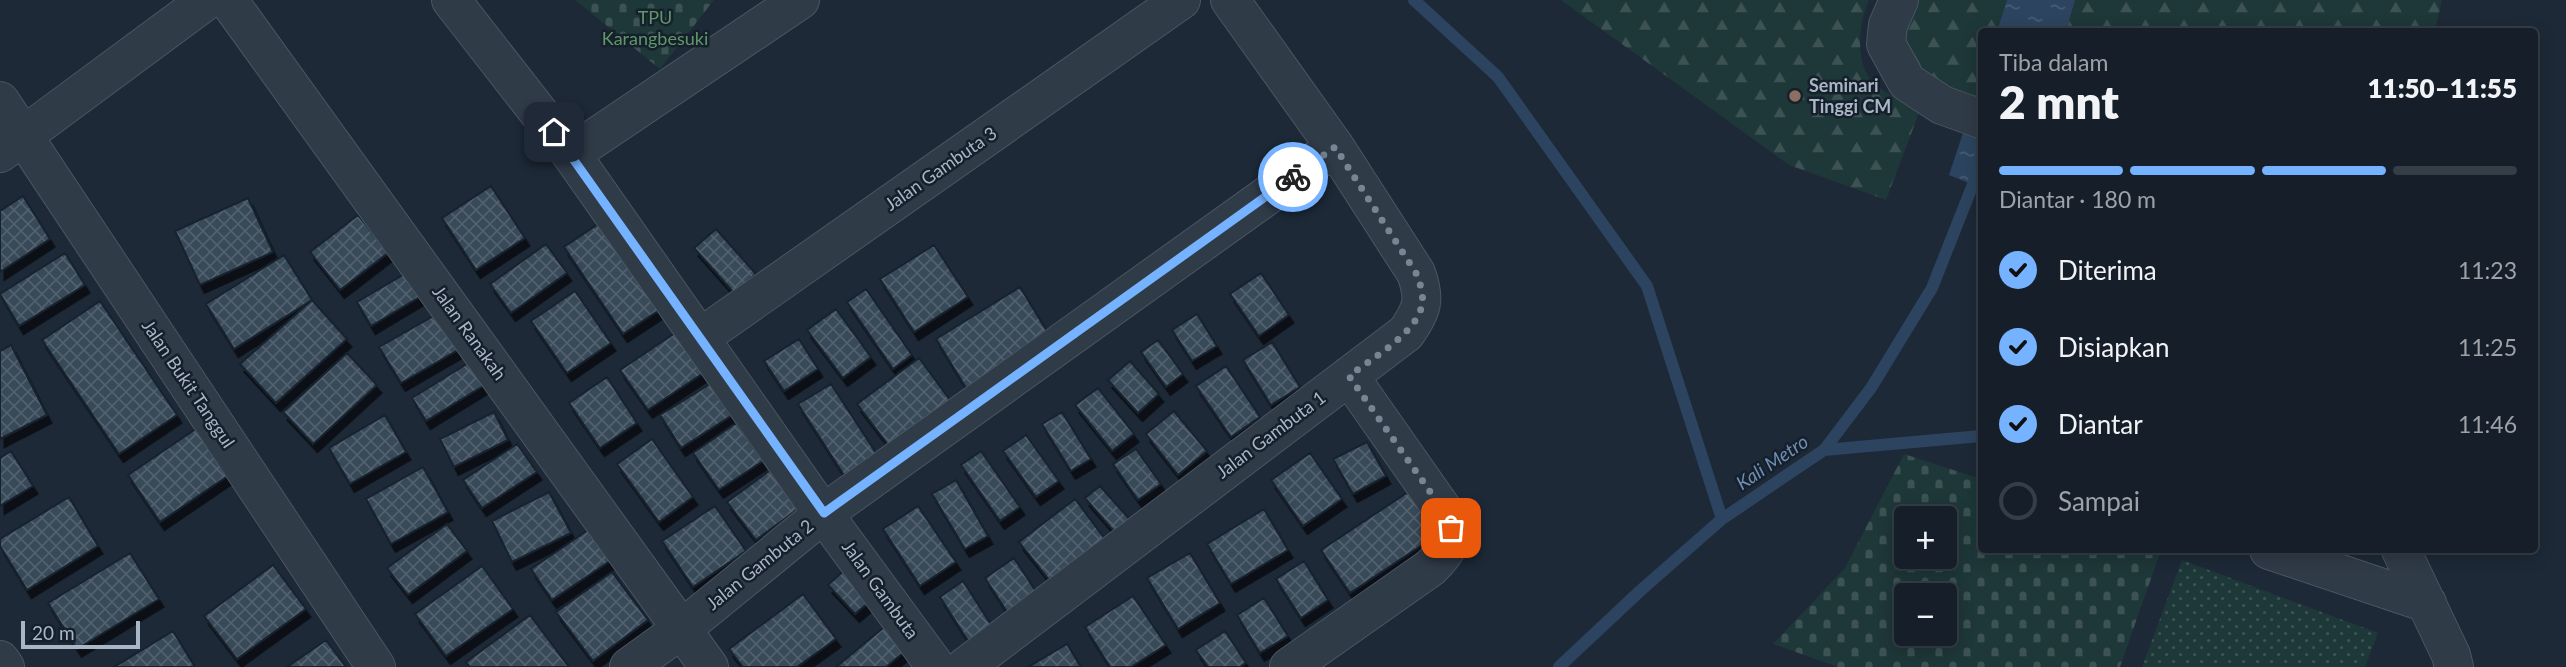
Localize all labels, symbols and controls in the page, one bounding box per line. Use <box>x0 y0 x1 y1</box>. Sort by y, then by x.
park label: TPU Karangbesuki <box>602 6 708 49</box>
text: Tiba dalam <box>1999 48 2108 76</box>
text: 11:50–11:55 <box>2367 72 2517 104</box>
place label: Seminari Tinggi CM <box>1809 74 1891 117</box>
text: 2 mnt <box>1999 74 2119 129</box>
marker: Seminari Tinggi CM <box>1787 88 1803 104</box>
pin <box>524 102 584 162</box>
icon: home <box>535 113 573 151</box>
street label: Jalan Gambuta 3 <box>880 121 1001 215</box>
courier <box>1258 142 1328 212</box>
icon: bike <box>1274 158 1312 196</box>
text: Diantar · 180 m <box>1999 185 2156 213</box>
icon: check <box>1999 251 2037 289</box>
text: Diterima <box>2058 254 2157 286</box>
text: 11:23 <box>2458 256 2517 284</box>
street label: Jalan Ranakah <box>428 281 511 384</box>
street label: Jalan Bukit Tanggul <box>138 315 240 452</box>
icon: check <box>1999 328 2037 366</box>
text: Disiapkan <box>2058 331 2169 363</box>
text: 11:25 <box>2458 333 2517 361</box>
street label: Jalan Gambuta 1 <box>1211 386 1330 483</box>
icon: check <box>1999 405 2037 443</box>
text: Diantar <box>2058 408 2143 440</box>
text: 11:46 <box>2458 410 2517 438</box>
water label: Kali Metro <box>1731 429 1812 494</box>
text: Sampai <box>2058 485 2140 517</box>
pin <box>1421 498 1481 558</box>
map controls <box>1894 506 1957 646</box>
button: + <box>1894 506 1957 569</box>
icon: bag <box>1432 509 1470 547</box>
street label: Jalan Gambuta 2 <box>701 514 817 614</box>
street label: Jalan Gambuta <box>838 536 924 643</box>
button: − <box>1894 583 1957 646</box>
scale bar <box>21 618 140 650</box>
text: 20 m <box>32 621 75 644</box>

